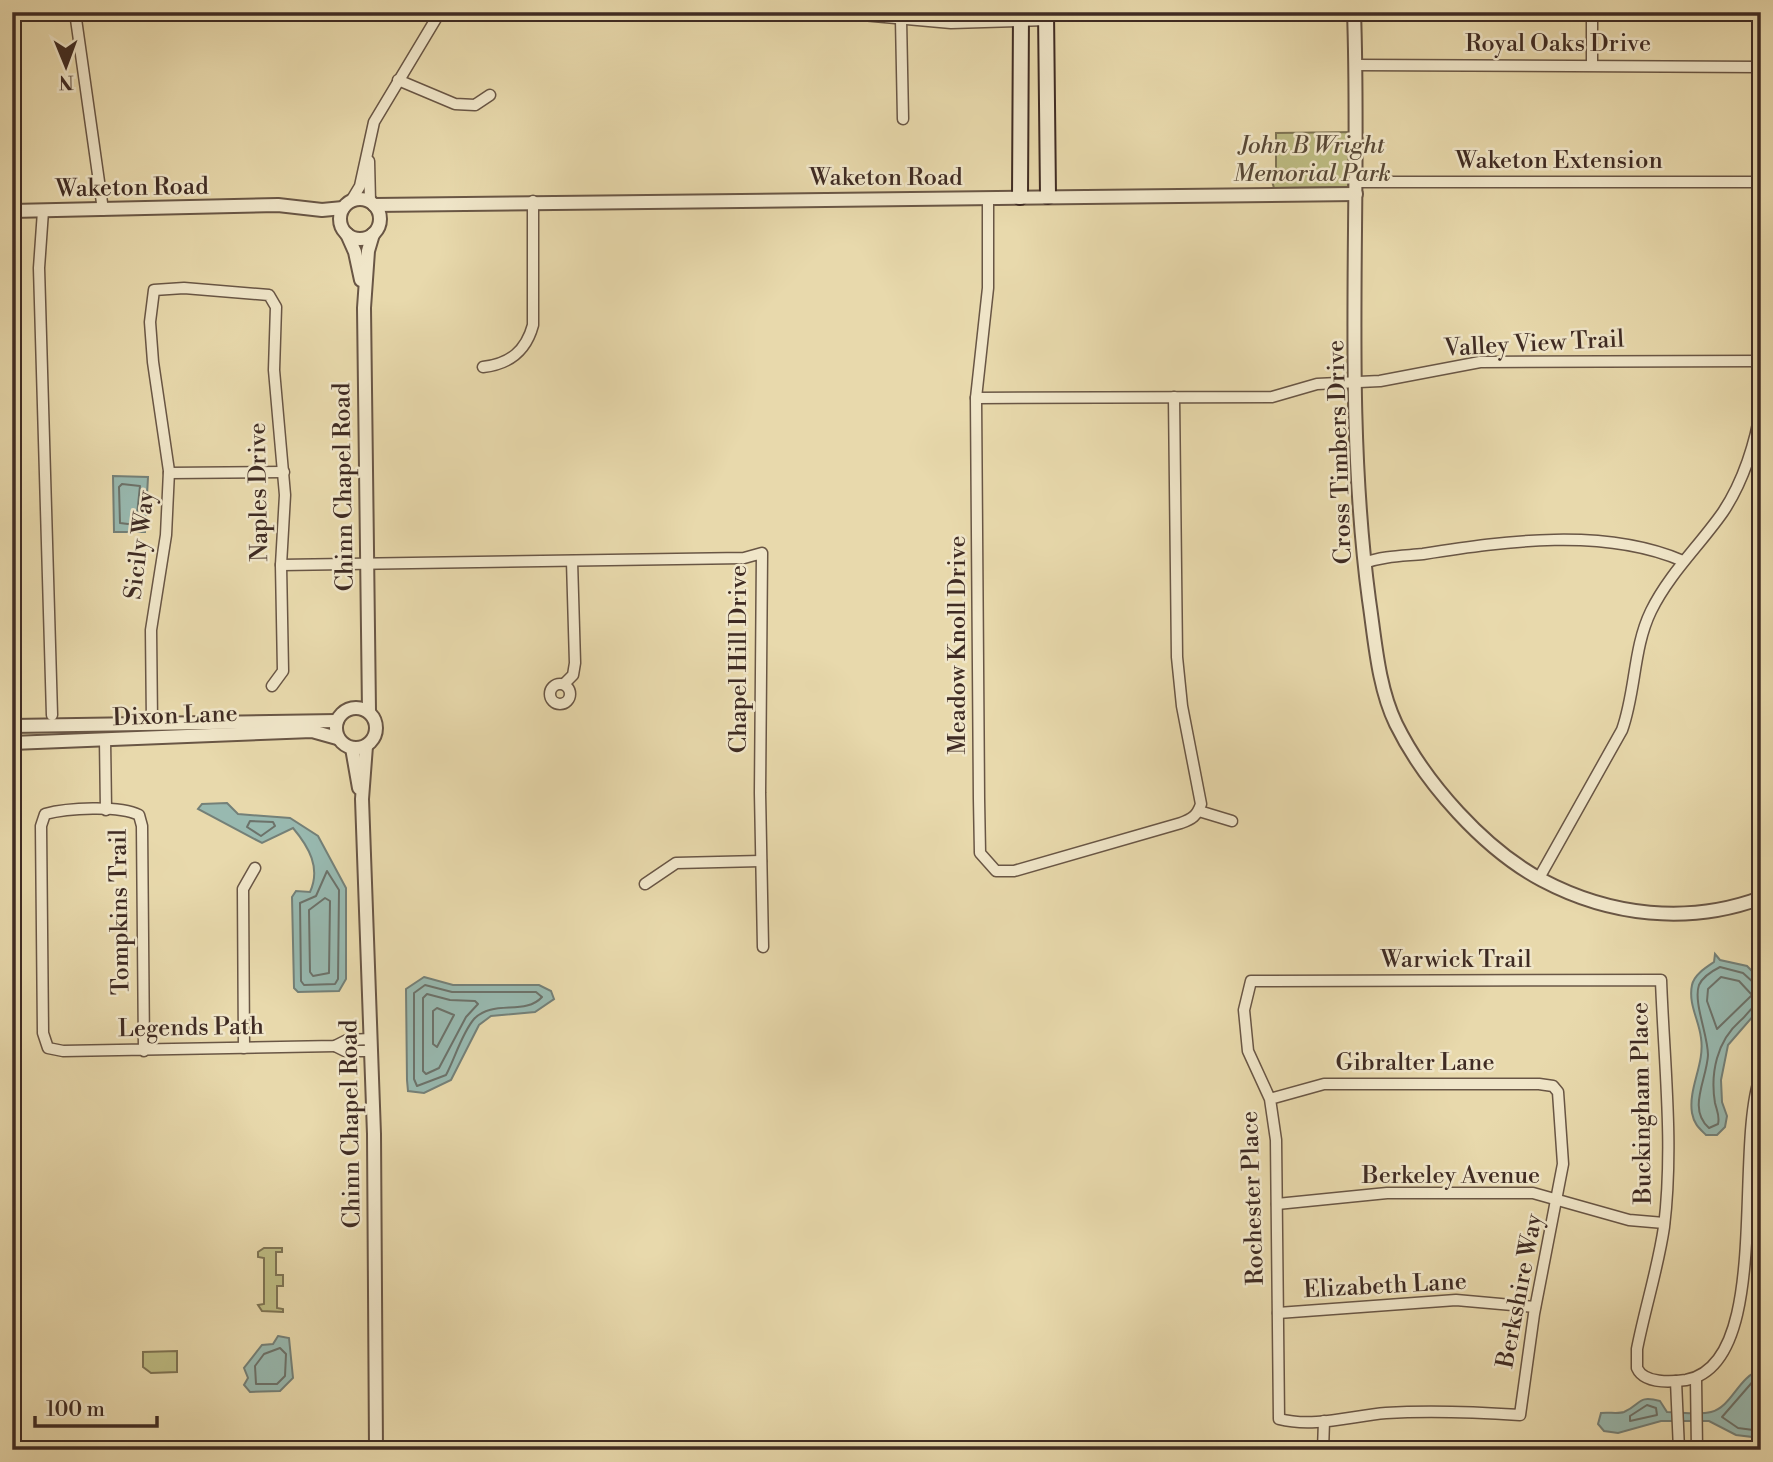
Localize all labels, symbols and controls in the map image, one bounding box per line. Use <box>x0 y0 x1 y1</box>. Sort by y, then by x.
street label: Royal Oaks Drive <box>1465 29 1651 59</box>
north arrow <box>32 32 102 102</box>
text: N <box>59 70 74 94</box>
park label: John B Wright Memorial Park <box>1233 131 1391 189</box>
street label: Waketon Extension <box>1454 146 1663 176</box>
street label: Waketon Road <box>808 163 963 193</box>
street label: Waketon Road <box>54 172 209 204</box>
street label: Valley View Trail <box>1442 324 1625 364</box>
street label: Cross Timbers Drive <box>1321 339 1359 565</box>
street label: Chinn Chapel Road <box>327 382 361 592</box>
street label: Naples Drive <box>243 422 275 562</box>
street label: Sicily Way <box>118 489 162 601</box>
street label: Meadow Knoll Drive <box>943 535 973 755</box>
street label: Chapel Hill Drive <box>724 565 754 753</box>
street label: Dixon Lane <box>112 699 238 733</box>
street label: Tompkins Trail <box>104 828 136 996</box>
street label: Warwick Trail <box>1380 945 1531 975</box>
street label: Buckingham Place <box>1625 1002 1659 1205</box>
street label: Legends Path <box>118 1012 264 1044</box>
street label: Chinn Chapel Road <box>334 1019 368 1229</box>
street label: Gibralter Lane <box>1336 1048 1495 1078</box>
street label: Rochester Place <box>1235 1110 1271 1286</box>
street label: Berkeley Avenue <box>1361 1161 1540 1191</box>
street label: Berkshire Way <box>1490 1211 1550 1372</box>
street label: Elizabeth Lane <box>1303 1267 1467 1305</box>
scale bar <box>35 1385 158 1429</box>
text: 100 m <box>46 1397 105 1423</box>

